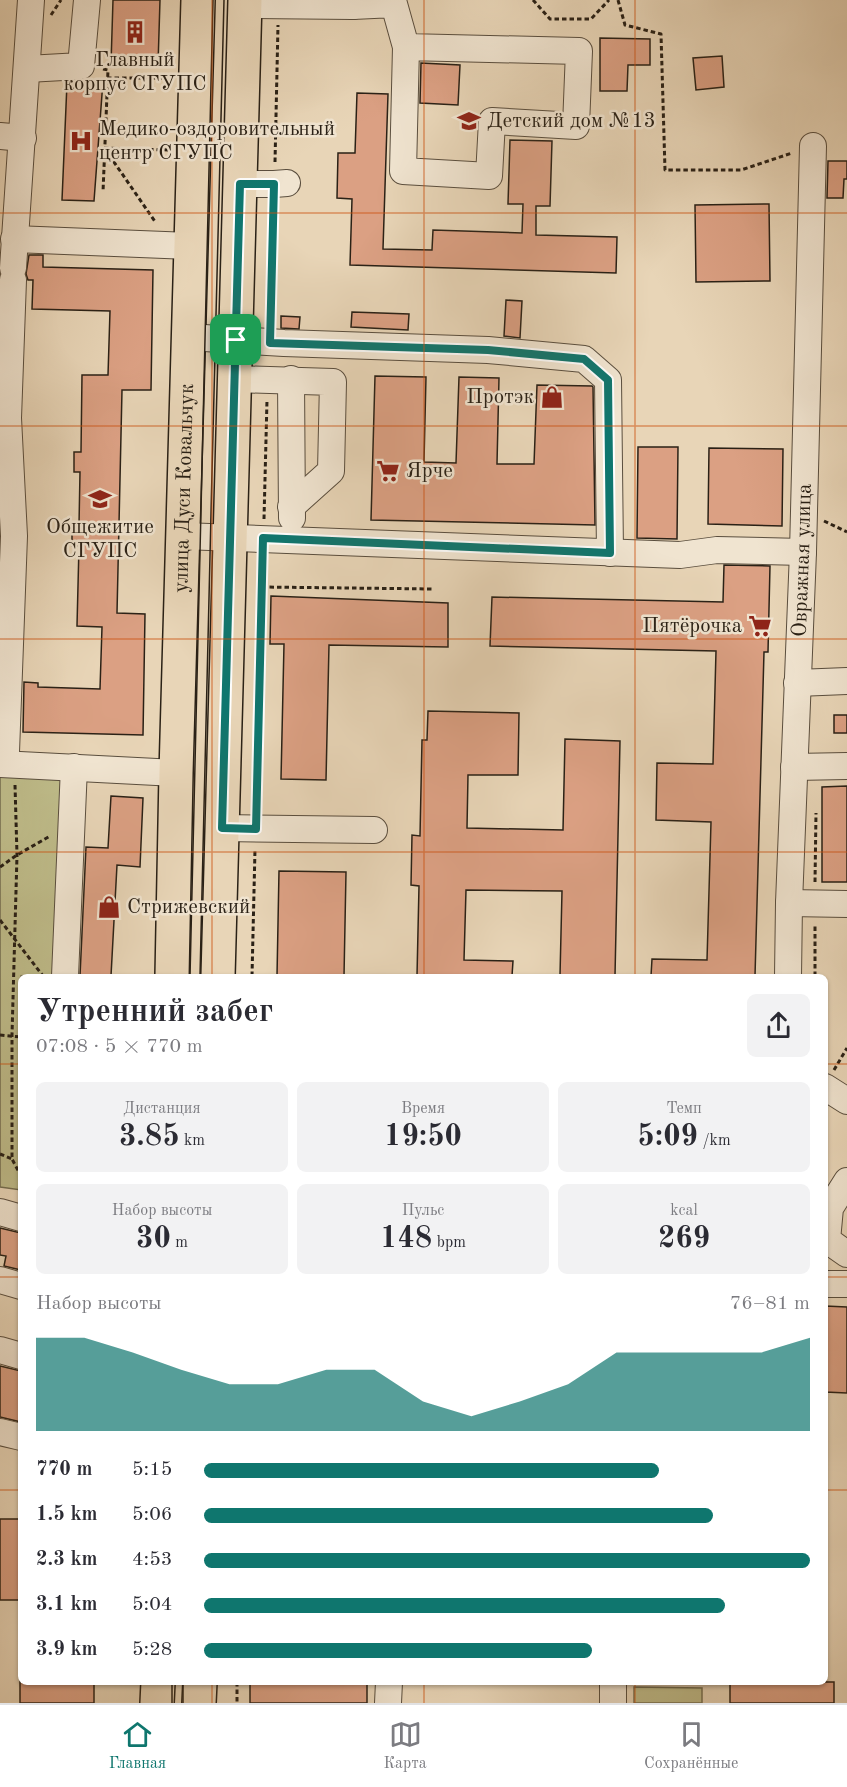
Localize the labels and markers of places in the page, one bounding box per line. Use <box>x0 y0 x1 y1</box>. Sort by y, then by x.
building icon: Главный корпус СГУПС <box>122 19 148 45</box>
place label: Главный корпус СГУПС <box>63 50 207 95</box>
school or university icon: Детский дом №13 <box>456 108 482 134</box>
place label: Детский дом №13 <box>487 111 656 132</box>
place label: Медико-оздоровительный центр СГУПС <box>99 119 335 164</box>
hospital icon: Медико-оздоровительный центр СГУПС <box>68 128 94 154</box>
pin <box>210 314 261 365</box>
shop icon: Протэк <box>539 384 565 410</box>
place label: Протэк <box>466 387 534 408</box>
supermarket icon: Ярче <box>375 458 401 484</box>
place label: Ярче <box>406 461 453 482</box>
school or university icon: Общежитие СГУПС <box>87 486 113 512</box>
place label: Общежитие СГУПС <box>46 517 154 562</box>
supermarket icon: Пятёрочка <box>747 613 773 639</box>
place label: Пятёрочка <box>642 616 742 637</box>
shop icon: Стрижевский <box>96 894 122 920</box>
place label: Стрижевский <box>127 897 250 918</box>

